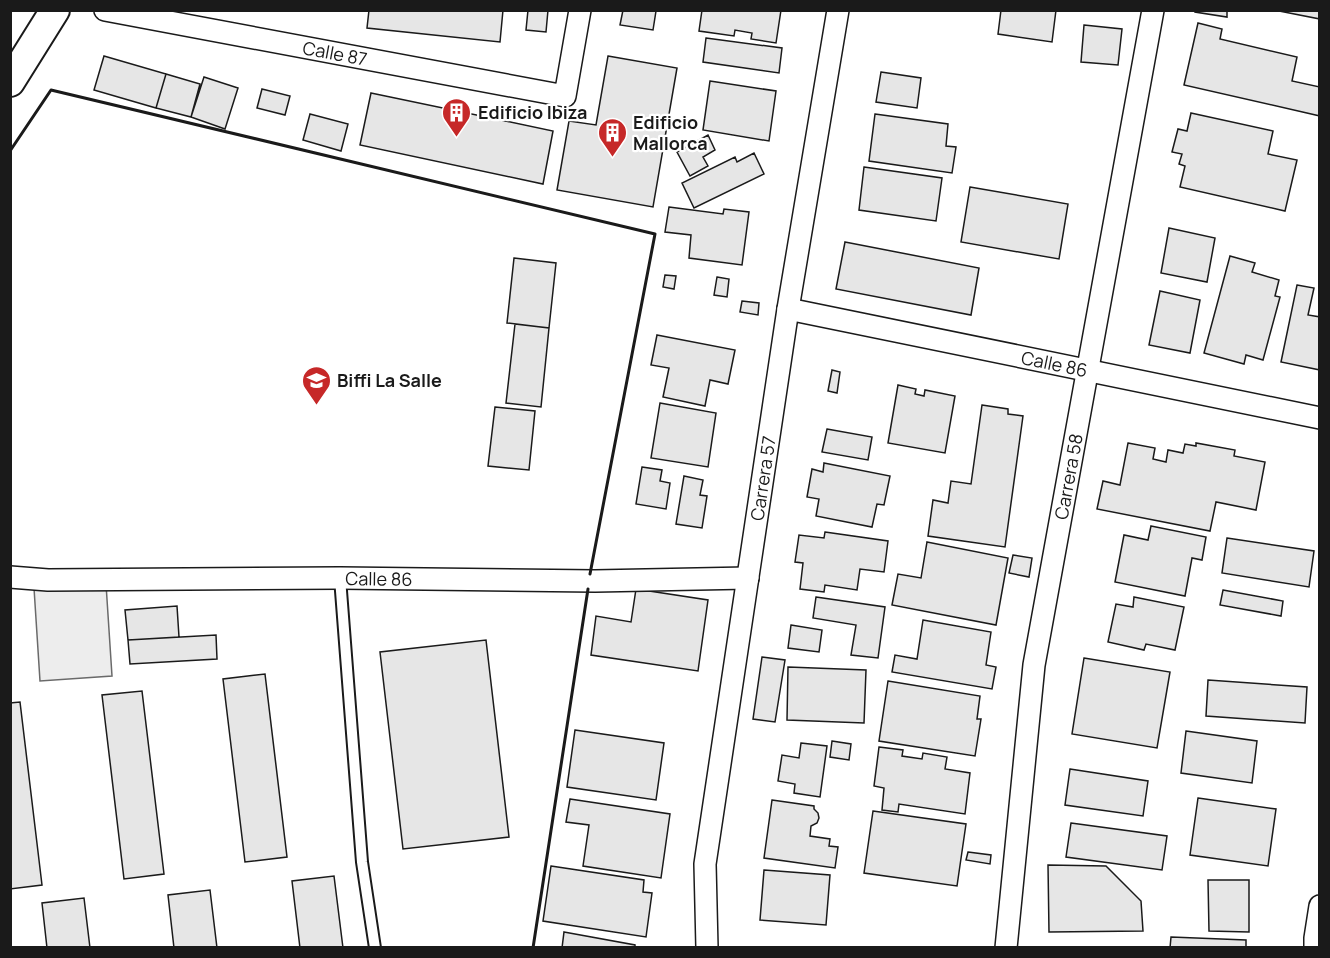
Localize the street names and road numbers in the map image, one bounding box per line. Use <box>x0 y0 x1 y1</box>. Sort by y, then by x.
street label: Calle 87 <box>301 35 369 71</box>
street label: Calle 86 <box>1019 345 1090 382</box>
street label: Carrera 58 <box>1049 432 1088 521</box>
street label: Carrera 57 <box>744 434 781 522</box>
street label: Calle 86 <box>345 566 413 591</box>

